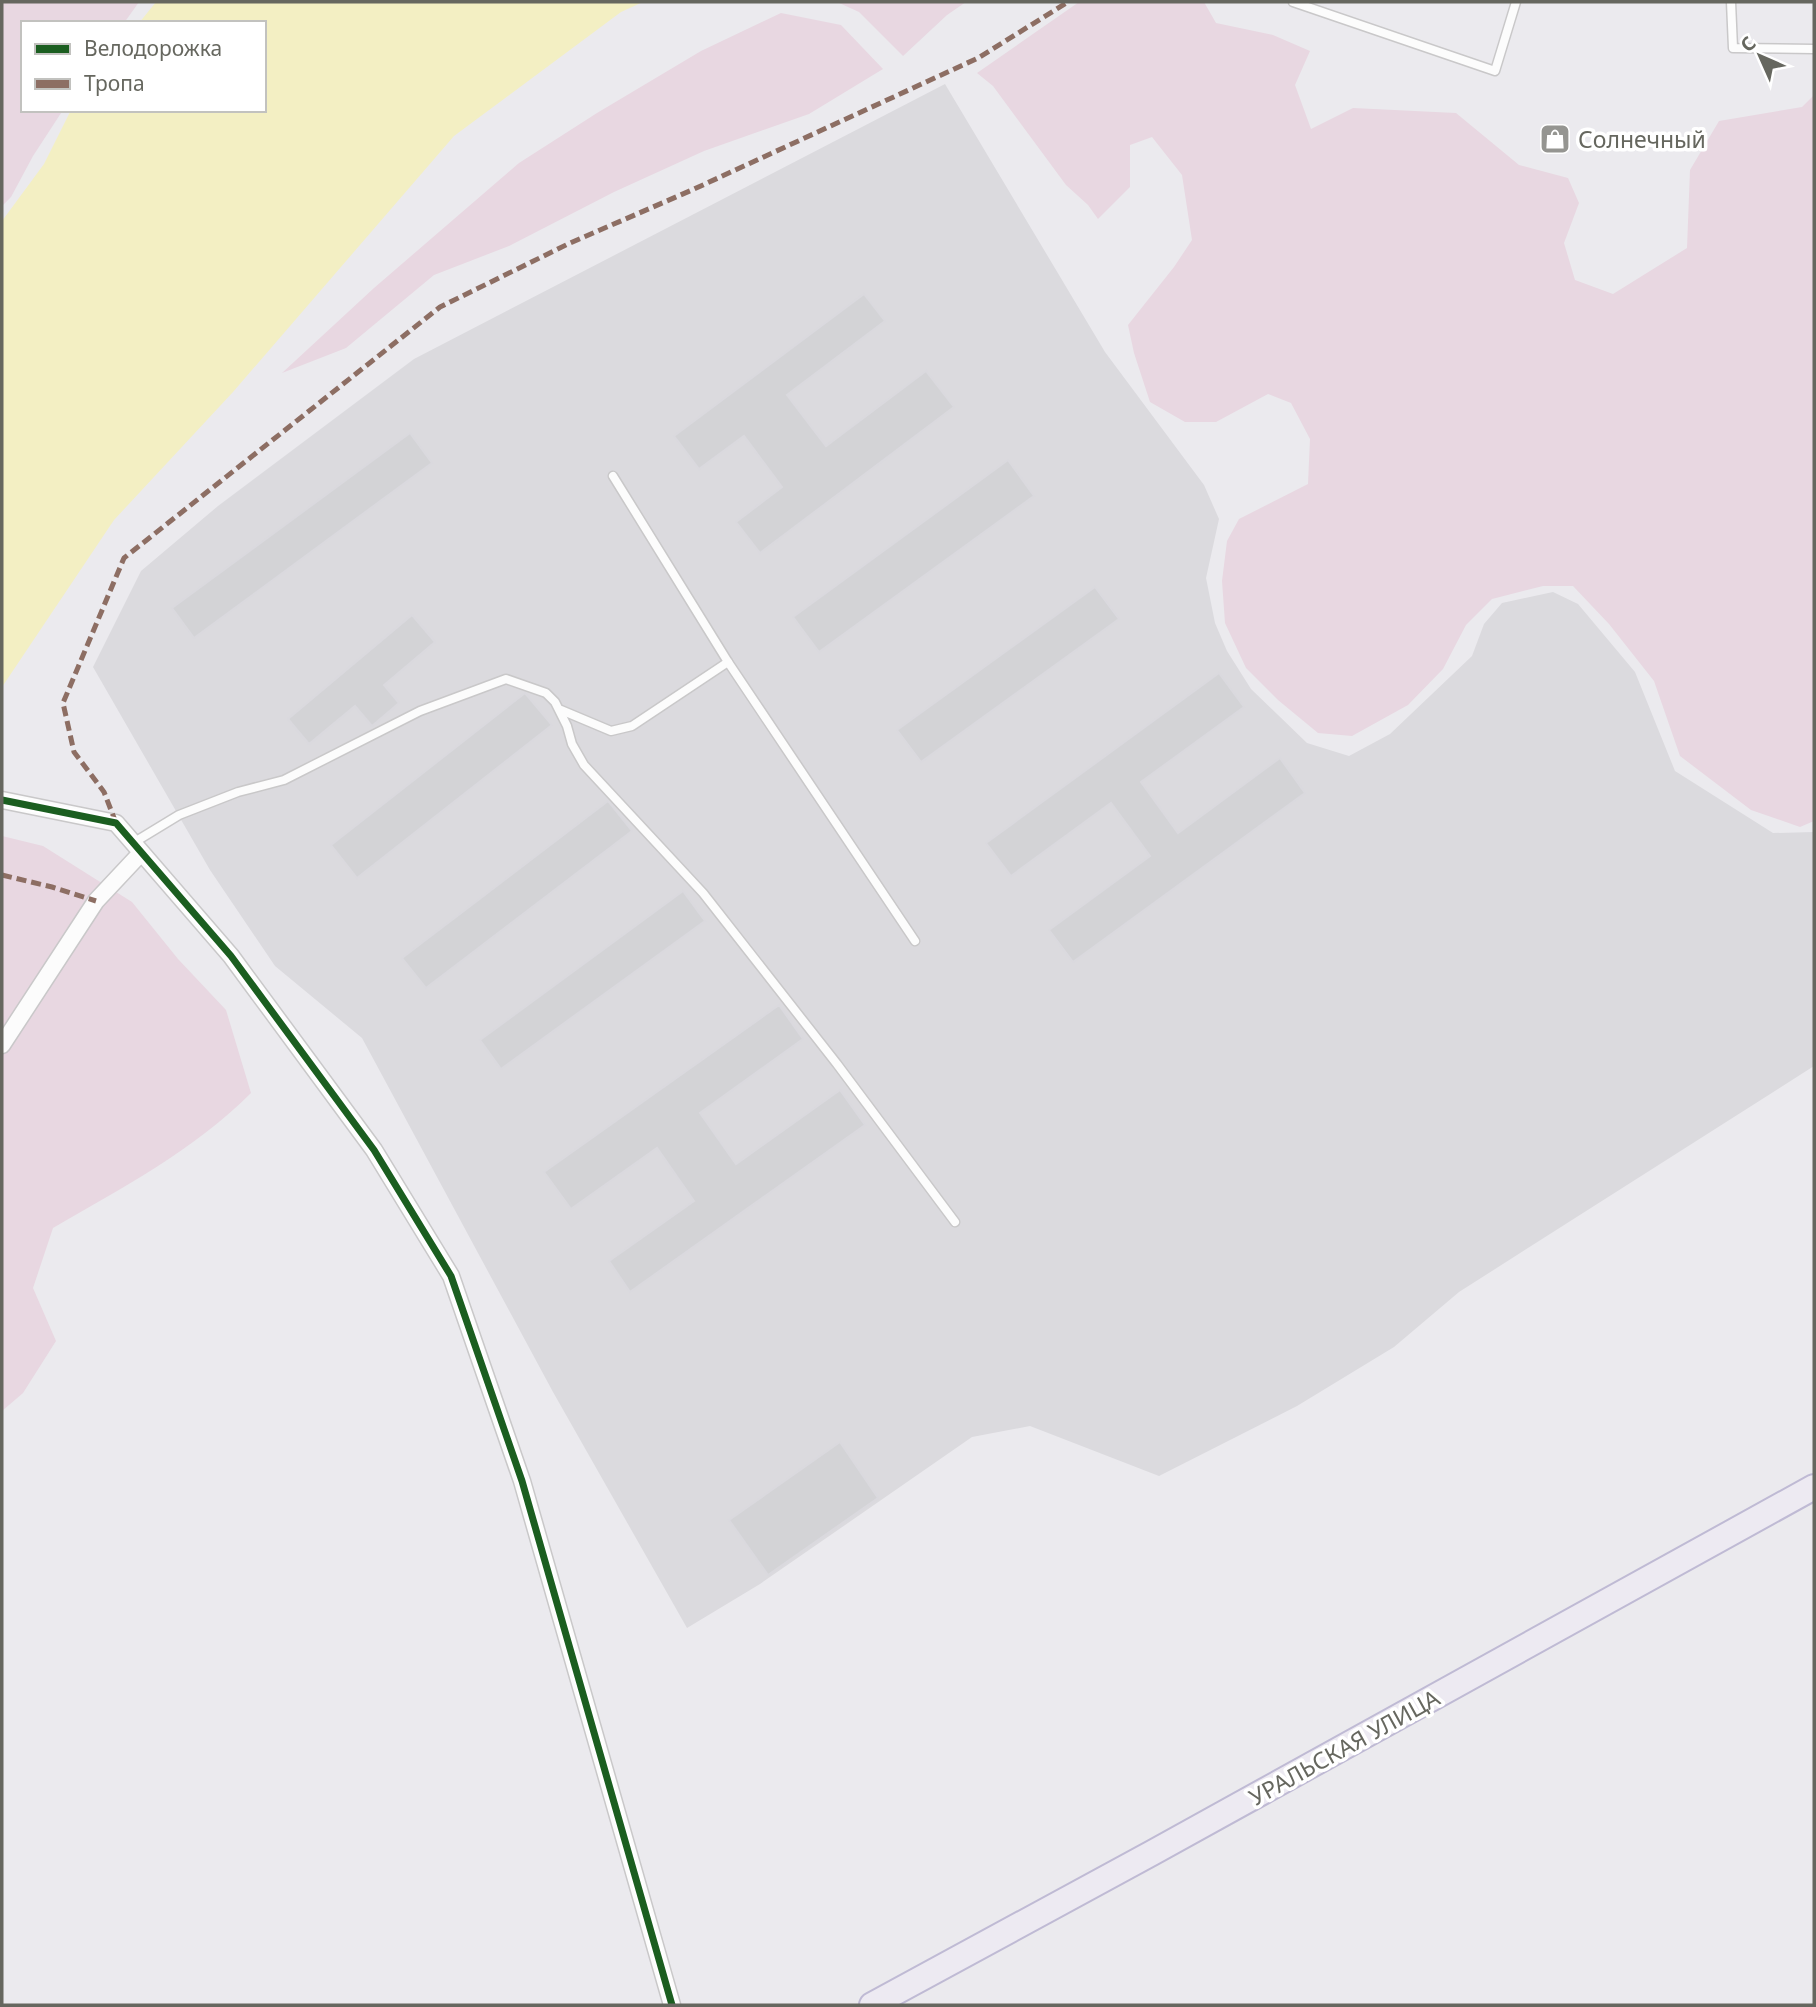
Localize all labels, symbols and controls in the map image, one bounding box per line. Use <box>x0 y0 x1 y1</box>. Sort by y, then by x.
legend <box>21 21 266 112</box>
north arrow <box>1725 21 1795 91</box>
text: С <box>1734 30 1762 58</box>
text: Велодорожка <box>84 34 222 62</box>
text: Тропа <box>84 69 145 97</box>
shop icon: Солнечный <box>1538 122 1572 156</box>
place label: Солнечный <box>1578 123 1706 155</box>
street label: УРАЛЬСКАЯ УЛИЦА <box>1243 1681 1445 1813</box>

